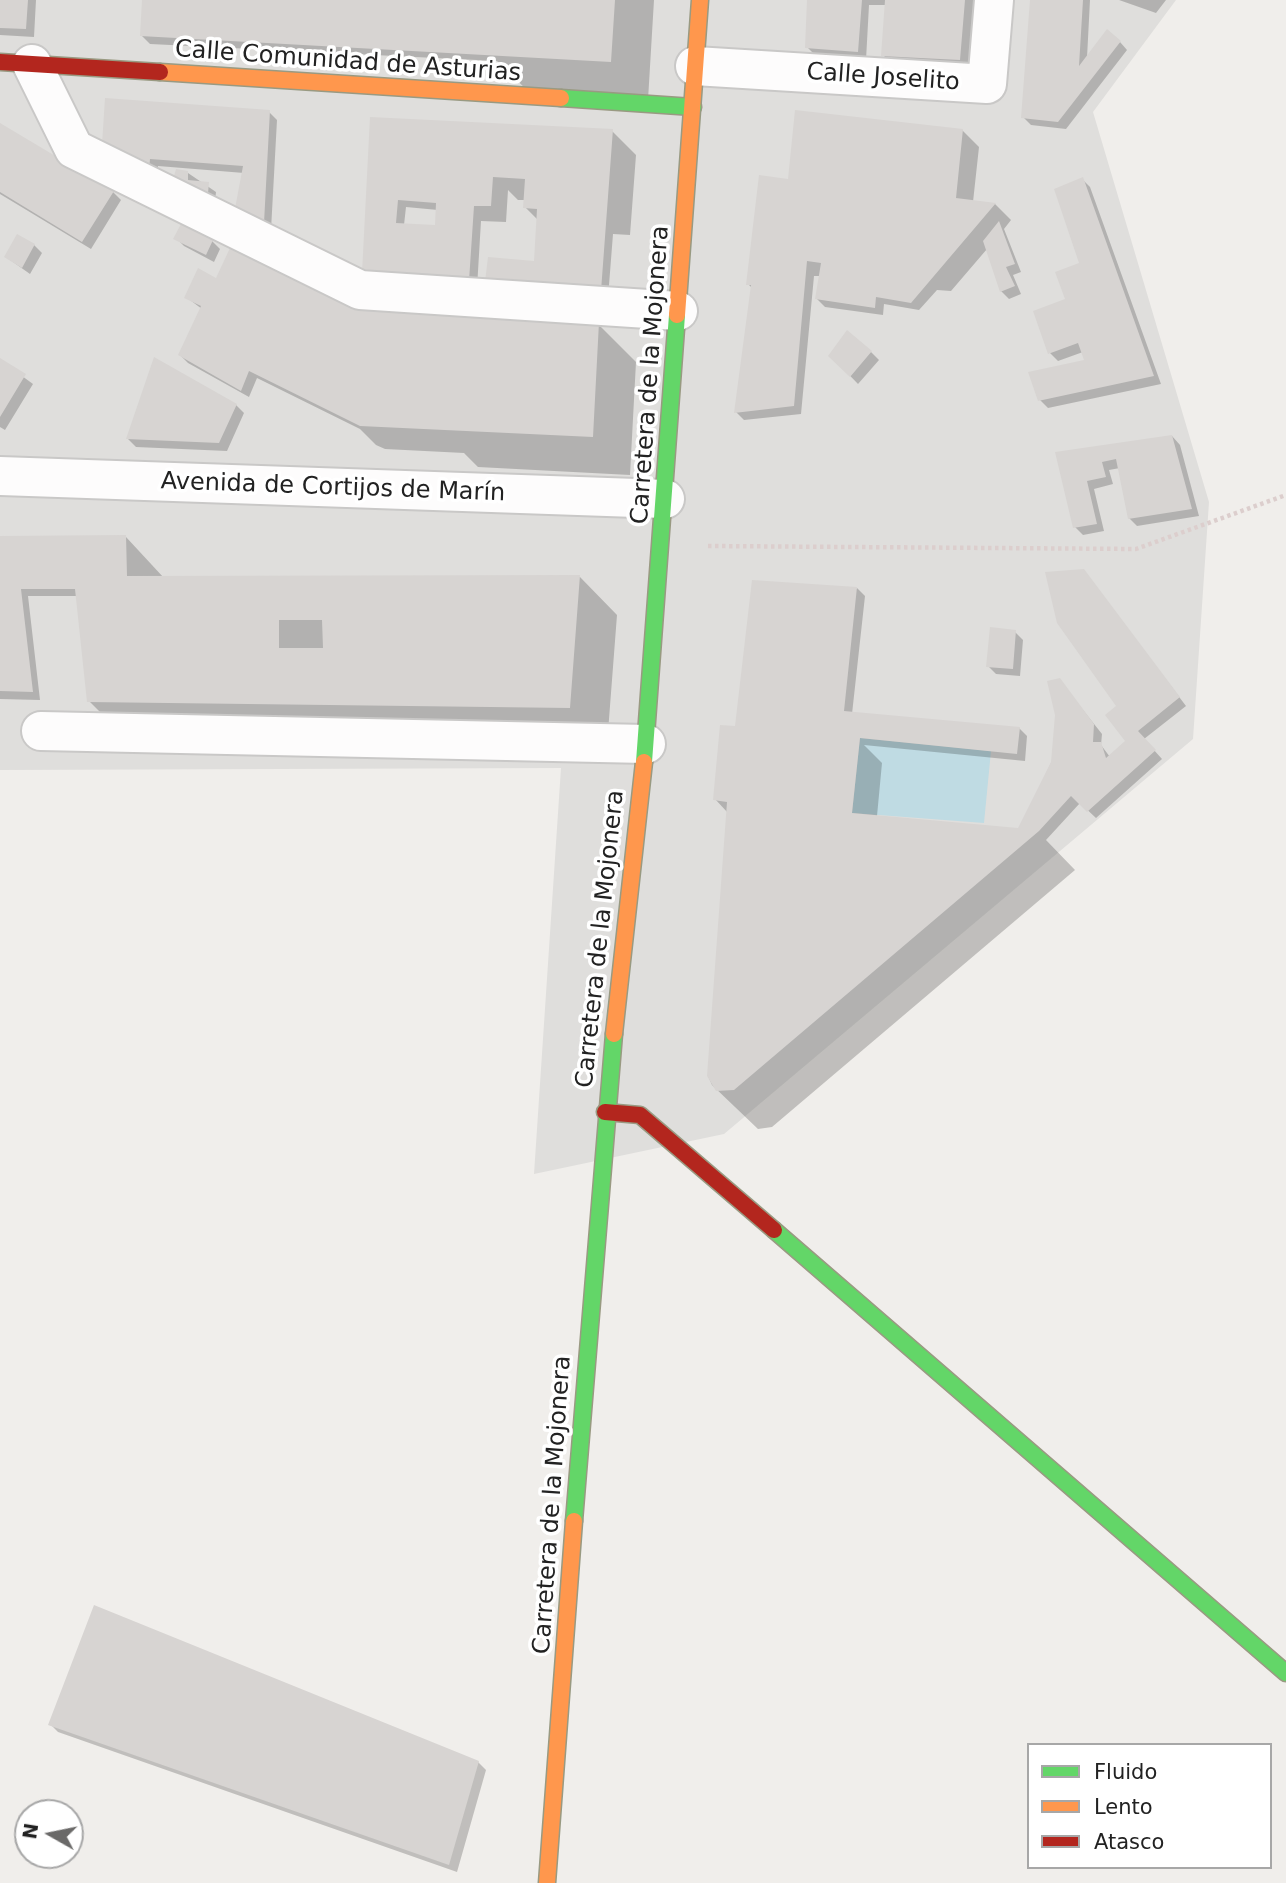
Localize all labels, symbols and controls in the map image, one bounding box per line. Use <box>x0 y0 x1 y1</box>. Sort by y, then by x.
street label: Calle Comunidad de Asturias <box>174 36 522 88</box>
street label: Calle Joselito <box>805 58 961 98</box>
street label: Carretera de la Mojonera <box>626 225 676 525</box>
street label: Avenida de Cortijos de Marín <box>160 468 506 508</box>
street label: Carretera de la Mojonera <box>571 789 631 1089</box>
street label: Carretera de la Mojonera <box>528 1355 578 1655</box>
legend <box>1027 1743 1272 1869</box>
text: Fluido <box>1094 1760 1157 1784</box>
text: Lento <box>1094 1795 1153 1819</box>
north arrow <box>14 1799 84 1869</box>
text: N <box>18 1821 42 1841</box>
text: Atasco <box>1094 1830 1164 1854</box>

